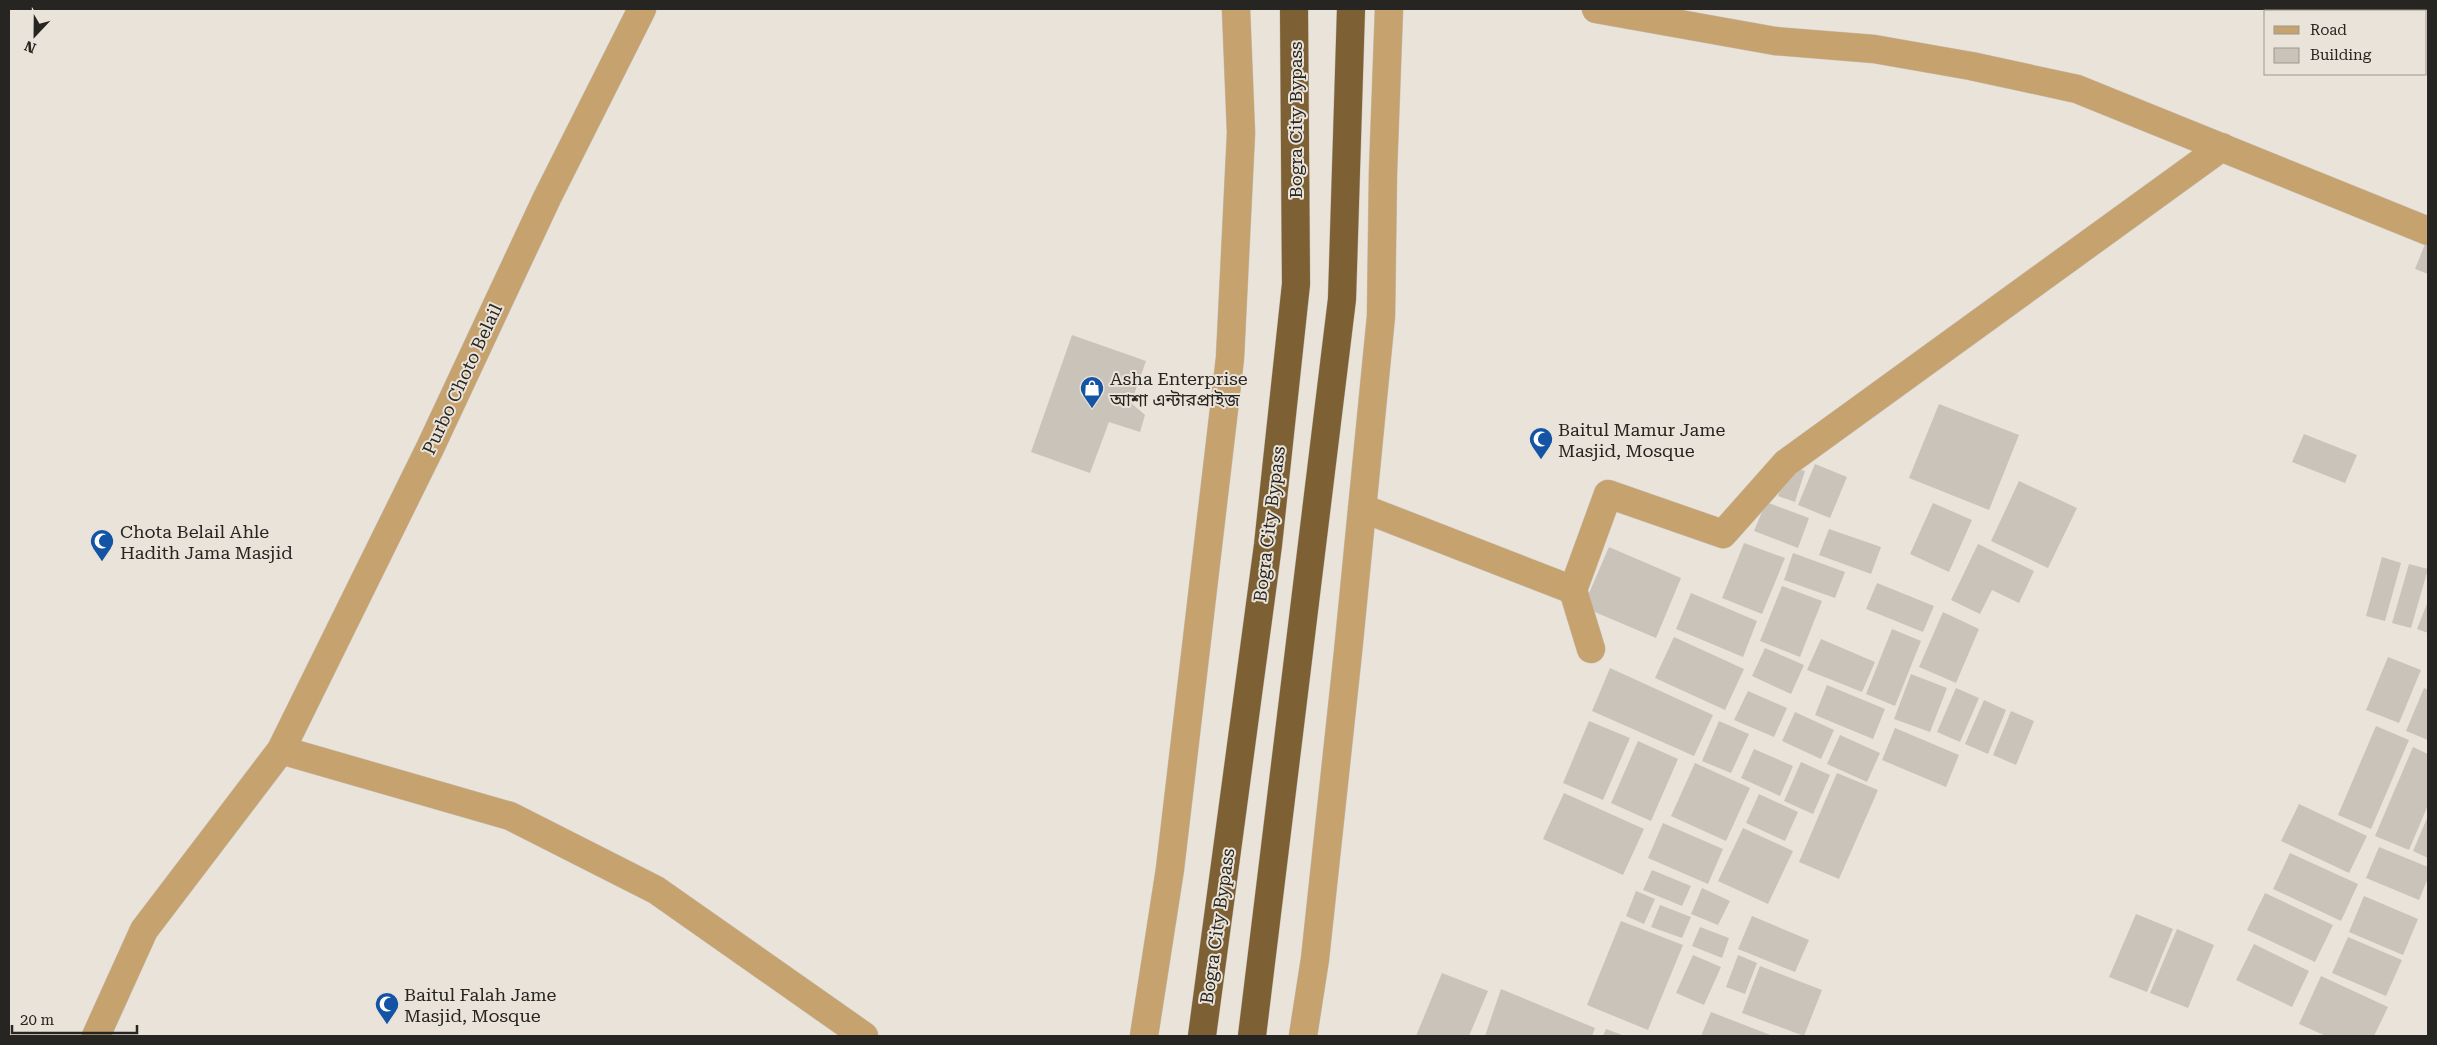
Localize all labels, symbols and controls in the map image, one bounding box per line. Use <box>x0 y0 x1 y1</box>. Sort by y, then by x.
north arrow <box>10 10 60 60</box>
legend <box>2264 10 2427 75</box>
text: Road <box>2310 21 2347 39</box>
text: N <box>22 38 38 56</box>
street label: Bogra City Bypass <box>1285 42 1306 198</box>
text: Building <box>2310 46 2372 64</box>
street label: Purbo Choto Belail <box>418 300 506 458</box>
place label: Asha Enterprise আশা এন্টারপ্রাইজ <box>1109 368 1248 410</box>
shop icon: Asha Enterprise আশা এন্টারপ্রাইজ <box>1079 375 1105 409</box>
place label: Baitul Mamur Jame Masjid, Mosque <box>1558 419 1726 461</box>
mosque icon: Baitul Mamur Jame Masjid, Mosque <box>1528 426 1554 460</box>
street label: Bogra City Bypass <box>1249 445 1289 603</box>
place label: Chota Belail Ahle Hadith Jama Masjid <box>120 521 293 563</box>
mosque icon: Chota Belail Ahle Hadith Jama Masjid <box>89 528 115 562</box>
street label: Bogra City Bypass <box>1196 847 1238 1005</box>
place label: Baitul Falah Jame Masjid, Mosque <box>404 984 557 1026</box>
mosque icon: Baitul Falah Jame Masjid, Mosque <box>374 991 400 1025</box>
scale bar <box>12 1002 138 1034</box>
text: 20 m <box>20 1011 55 1029</box>

